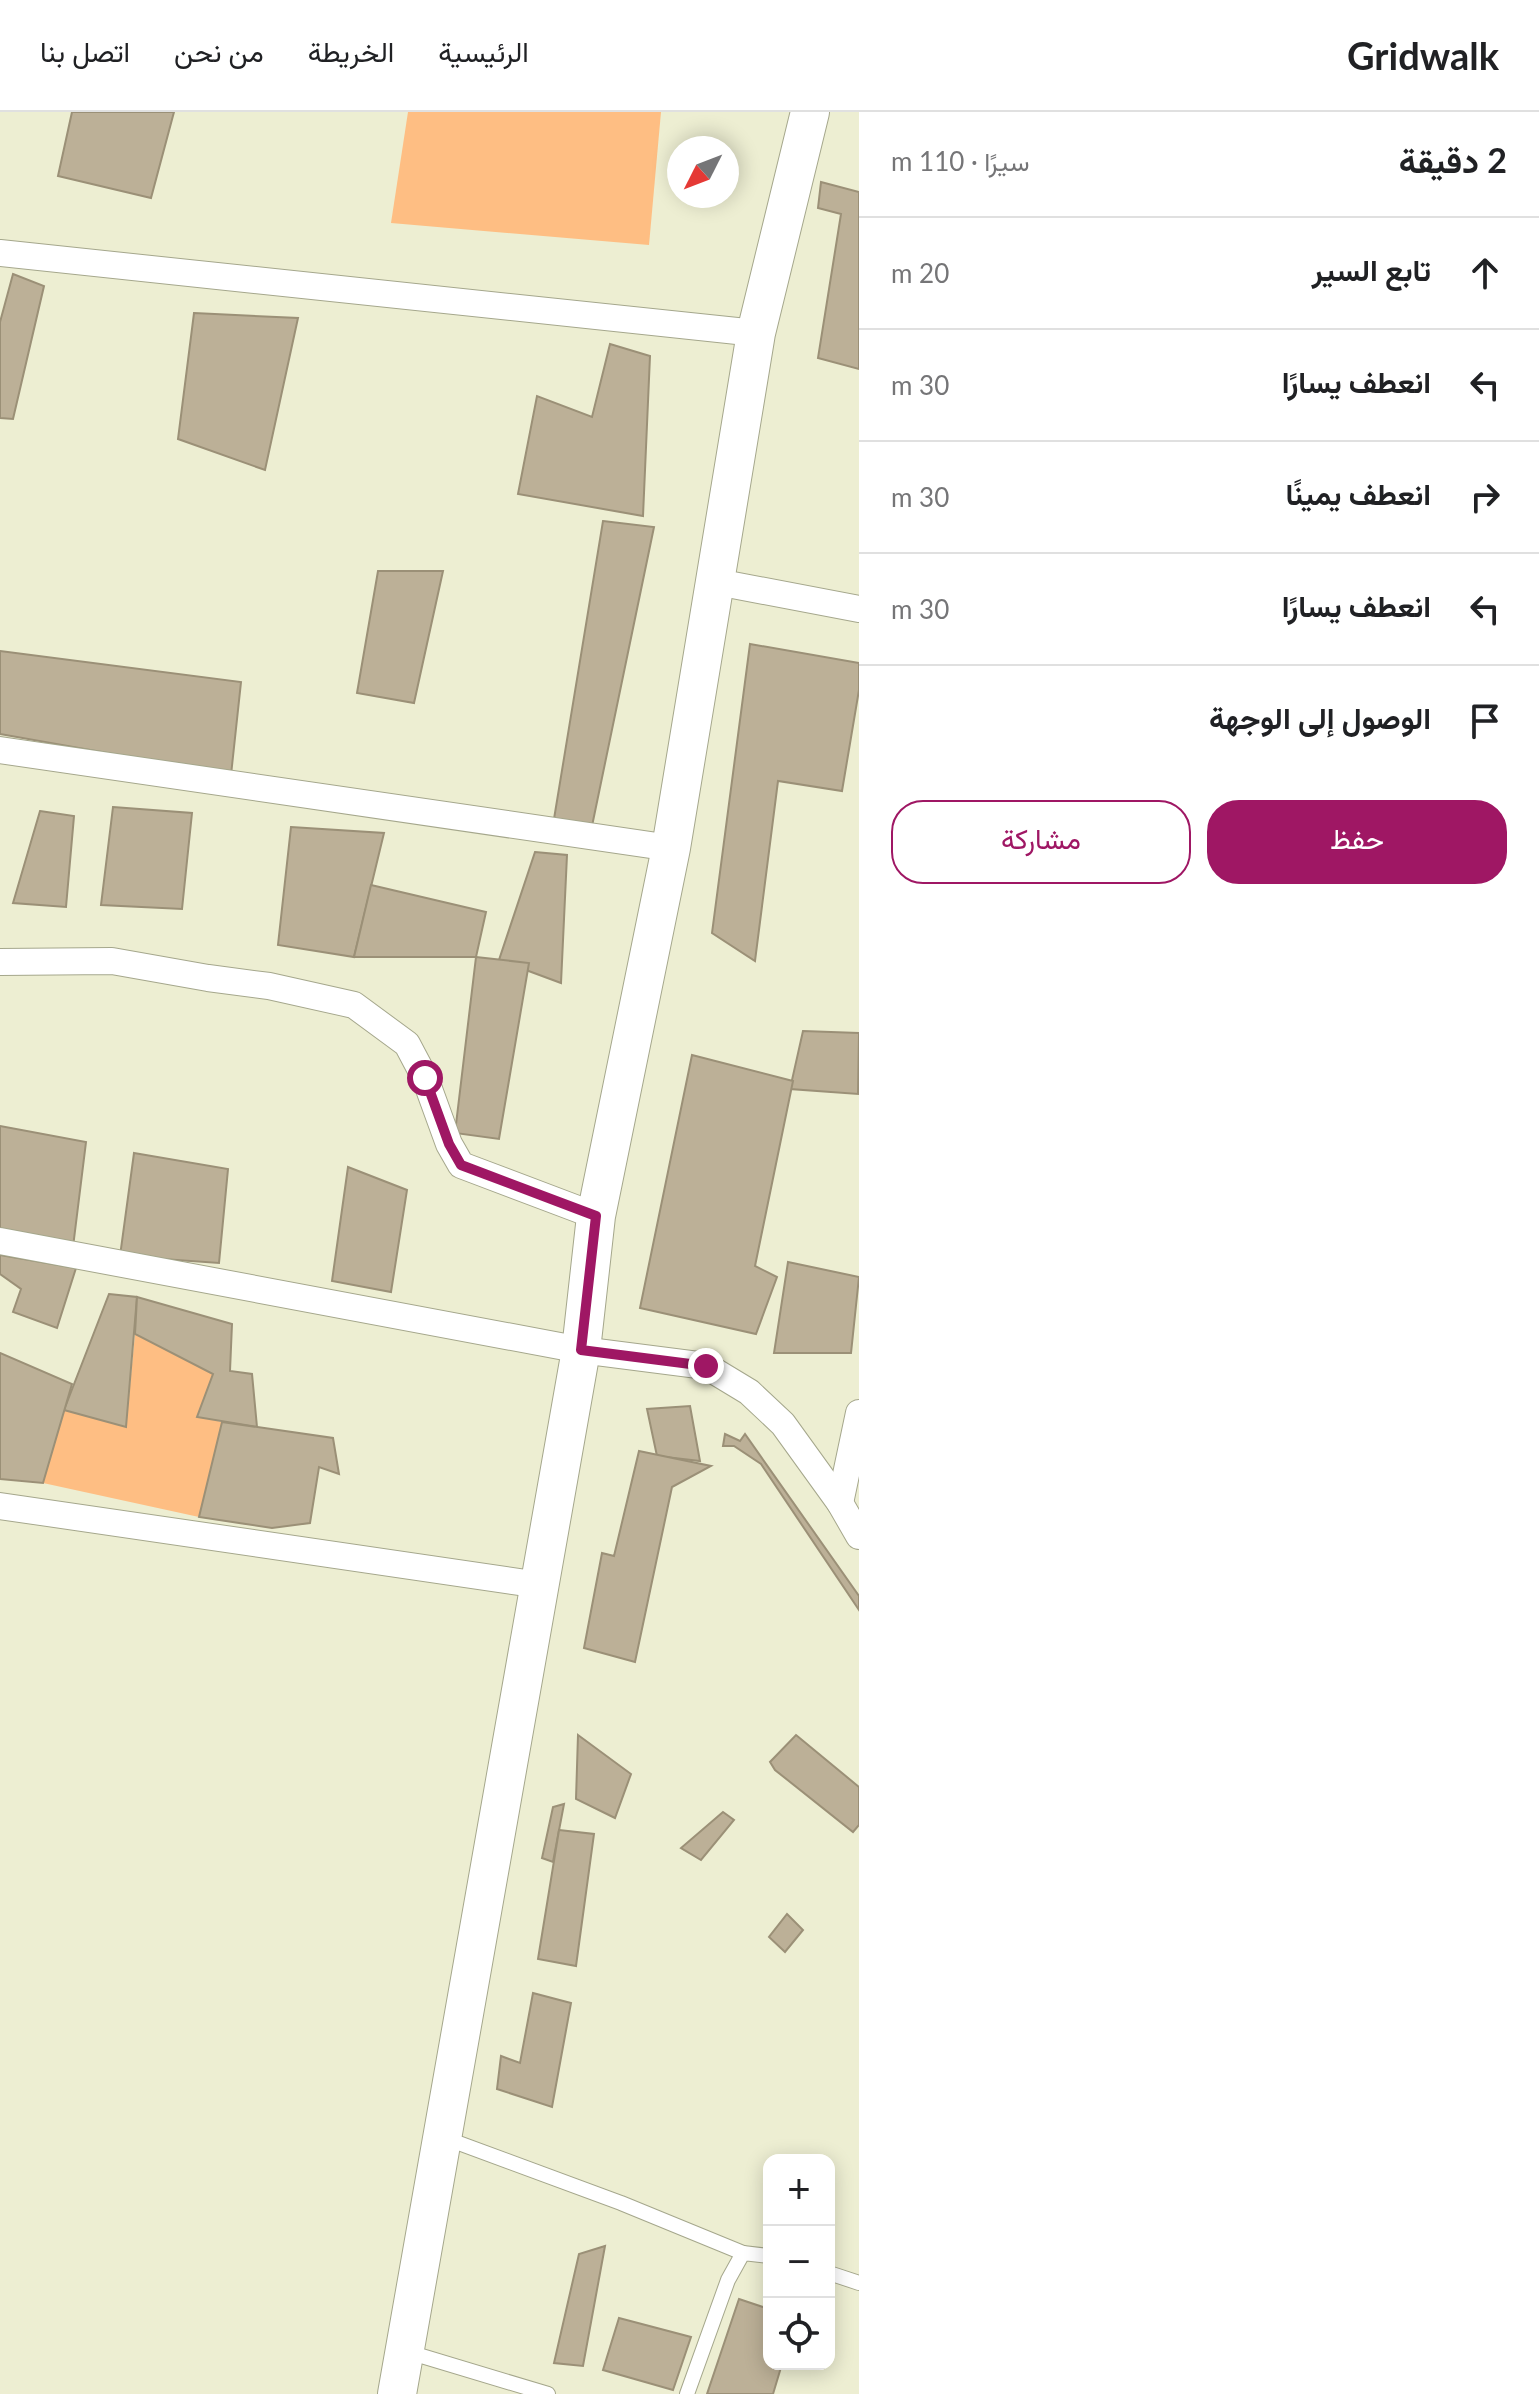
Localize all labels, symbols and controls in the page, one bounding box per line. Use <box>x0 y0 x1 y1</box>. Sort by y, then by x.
text: Gridwalk <box>1347 32 1499 78</box>
text: اتصل بنا <box>40 34 130 68</box>
text: من نحن <box>174 34 264 68</box>
text: الخريطة <box>308 34 394 68</box>
text: الرئيسية <box>438 34 529 68</box>
north arrow <box>667 136 739 208</box>
text: 2 دقيقة <box>1399 139 1507 180</box>
text: سيرًا · 110 m <box>891 145 1030 177</box>
text: تابع السير <box>1312 251 1431 287</box>
icon: ahead <box>1463 251 1507 295</box>
text: 20 m <box>891 257 949 289</box>
text: انعطف يسارًا <box>1282 363 1431 399</box>
icon: left <box>1463 363 1507 407</box>
text: 30 m <box>891 369 949 401</box>
text: انعطف يمينًا <box>1285 475 1431 511</box>
icon: right <box>1463 475 1507 519</box>
text: 30 m <box>891 481 949 513</box>
text: انعطف يسارًا <box>1282 587 1431 623</box>
icon: left <box>1463 587 1507 631</box>
text: 30 m <box>891 593 949 625</box>
text: الوصول إلى الوجهة <box>1209 699 1431 735</box>
icon: arrive <box>1463 699 1507 743</box>
button: مشاركة <box>891 800 1191 884</box>
button: حفظ <box>1207 800 1507 884</box>
route start <box>407 1060 443 1096</box>
route end <box>688 1348 724 1384</box>
map controls <box>763 2154 835 2370</box>
button: + <box>763 2154 835 2226</box>
button: − <box>763 2226 835 2298</box>
button: locate <box>763 2298 835 2370</box>

